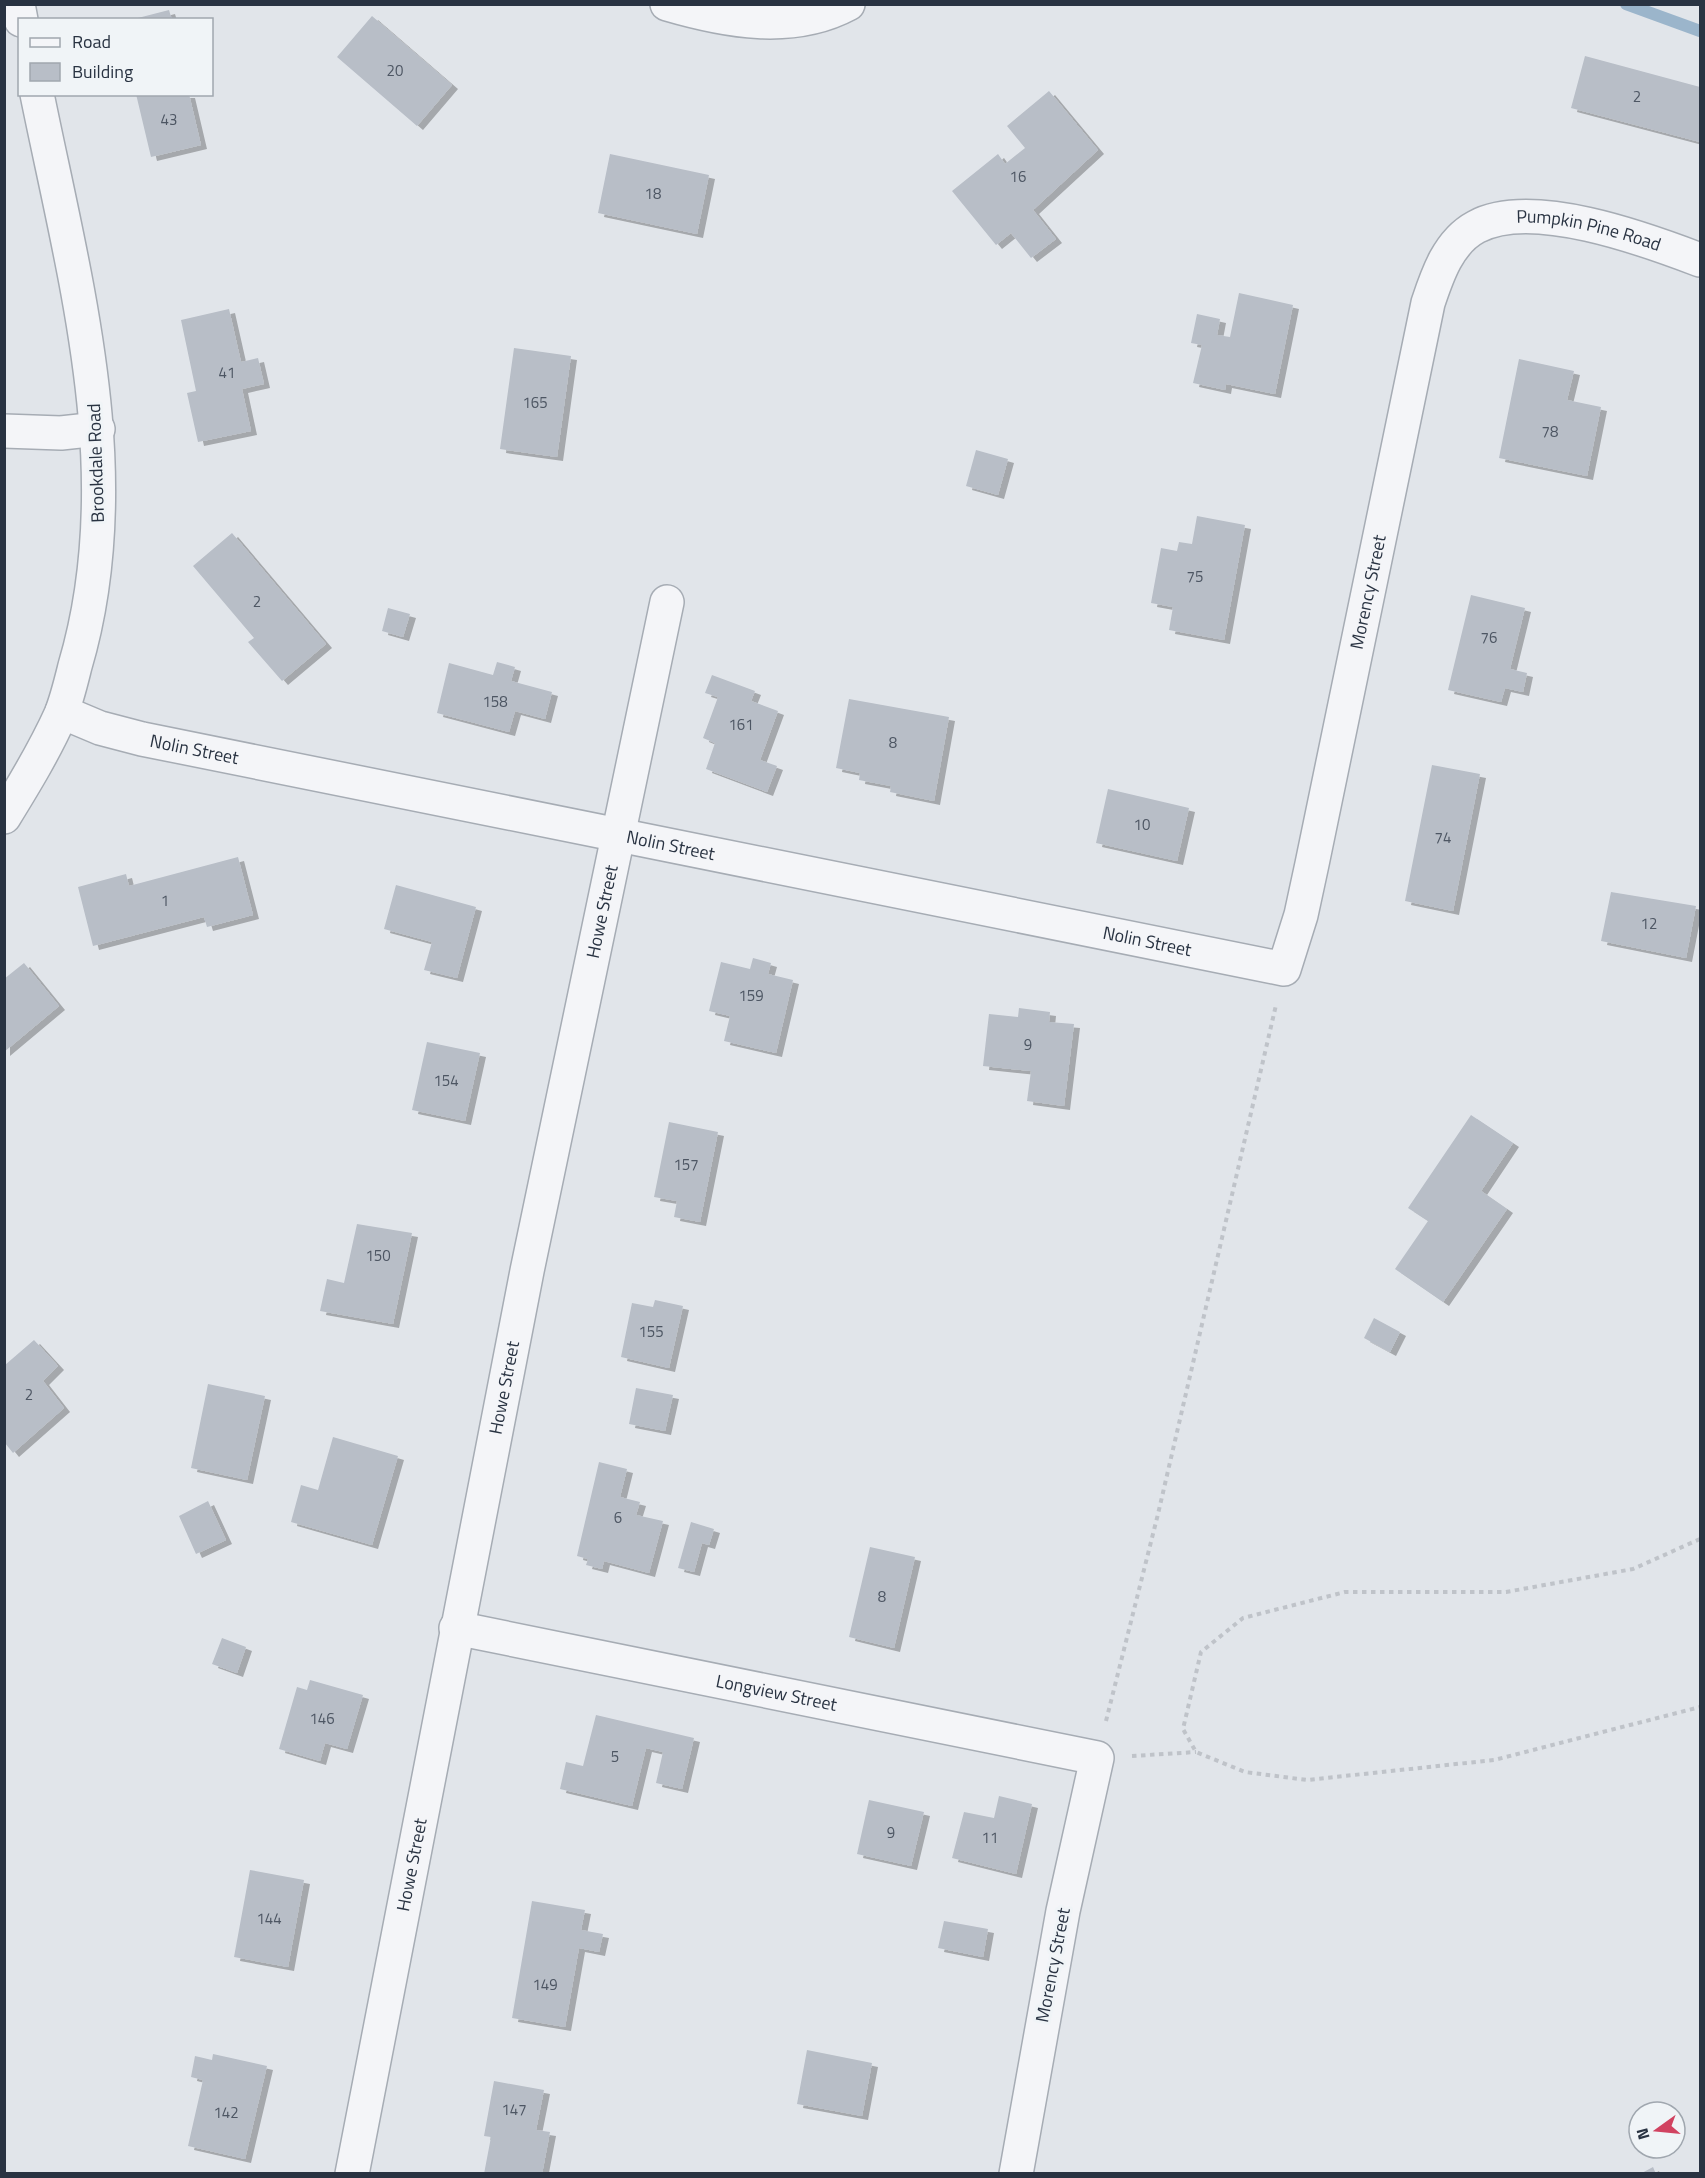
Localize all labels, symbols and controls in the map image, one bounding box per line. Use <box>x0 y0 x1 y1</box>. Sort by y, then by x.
legend <box>18 18 213 96</box>
text: Road <box>72 28 111 55</box>
text: Building <box>72 58 133 85</box>
house number: 20 <box>387 59 403 82</box>
house number: 2 <box>1633 85 1641 108</box>
house number: 43 <box>161 108 177 131</box>
house number: 16 <box>1010 165 1026 188</box>
house number: 18 <box>645 182 661 205</box>
street label: Pumpkin Pine Road <box>1516 202 1665 258</box>
house number: 41 <box>219 361 235 384</box>
house number: 165 <box>522 391 548 414</box>
street label: Brookdale Road <box>80 403 111 523</box>
house number: 78 <box>1542 420 1558 443</box>
street label: Morency Street <box>1343 532 1393 652</box>
house number: 75 <box>1187 565 1203 588</box>
house number: 2 <box>253 590 261 613</box>
house number: 76 <box>1481 626 1497 649</box>
house number: 158 <box>482 690 508 713</box>
house number: 161 <box>728 713 754 736</box>
street label: Nolin Street <box>148 727 242 771</box>
house number: 8 <box>889 731 897 754</box>
house number: 10 <box>1134 813 1150 836</box>
street label: Nolin Street <box>624 823 718 867</box>
house number: 74 <box>1435 826 1451 849</box>
street label: Howe Street <box>579 862 625 961</box>
house number: 1 <box>161 889 169 912</box>
house number: 12 <box>1641 912 1657 935</box>
street label: Nolin Street <box>1101 919 1195 963</box>
house number: 159 <box>738 984 764 1007</box>
house number: 9 <box>1024 1033 1032 1056</box>
house number: 154 <box>433 1069 459 1092</box>
house number: 157 <box>673 1153 699 1176</box>
house number: 150 <box>365 1244 391 1267</box>
house number: 155 <box>638 1320 664 1343</box>
street label: Howe Street <box>482 1338 526 1437</box>
house number: 2 <box>25 1383 33 1406</box>
house number: 6 <box>614 1506 622 1529</box>
house number: 8 <box>878 1585 886 1608</box>
street label: Longview Street <box>714 1667 840 1718</box>
house number: 146 <box>309 1707 335 1730</box>
house number: 5 <box>611 1745 619 1768</box>
street label: Howe Street <box>389 1815 434 1914</box>
house number: 9 <box>887 1821 895 1844</box>
house number: 11 <box>982 1826 998 1849</box>
street label: Morency Street <box>1028 1905 1077 2025</box>
house number: 144 <box>256 1907 282 1930</box>
house number: 149 <box>532 1973 558 1996</box>
house number: 147 <box>501 2098 527 2121</box>
north arrow <box>1627 2100 1687 2160</box>
house number: 142 <box>213 2101 239 2124</box>
text: N <box>1629 2125 1656 2142</box>

